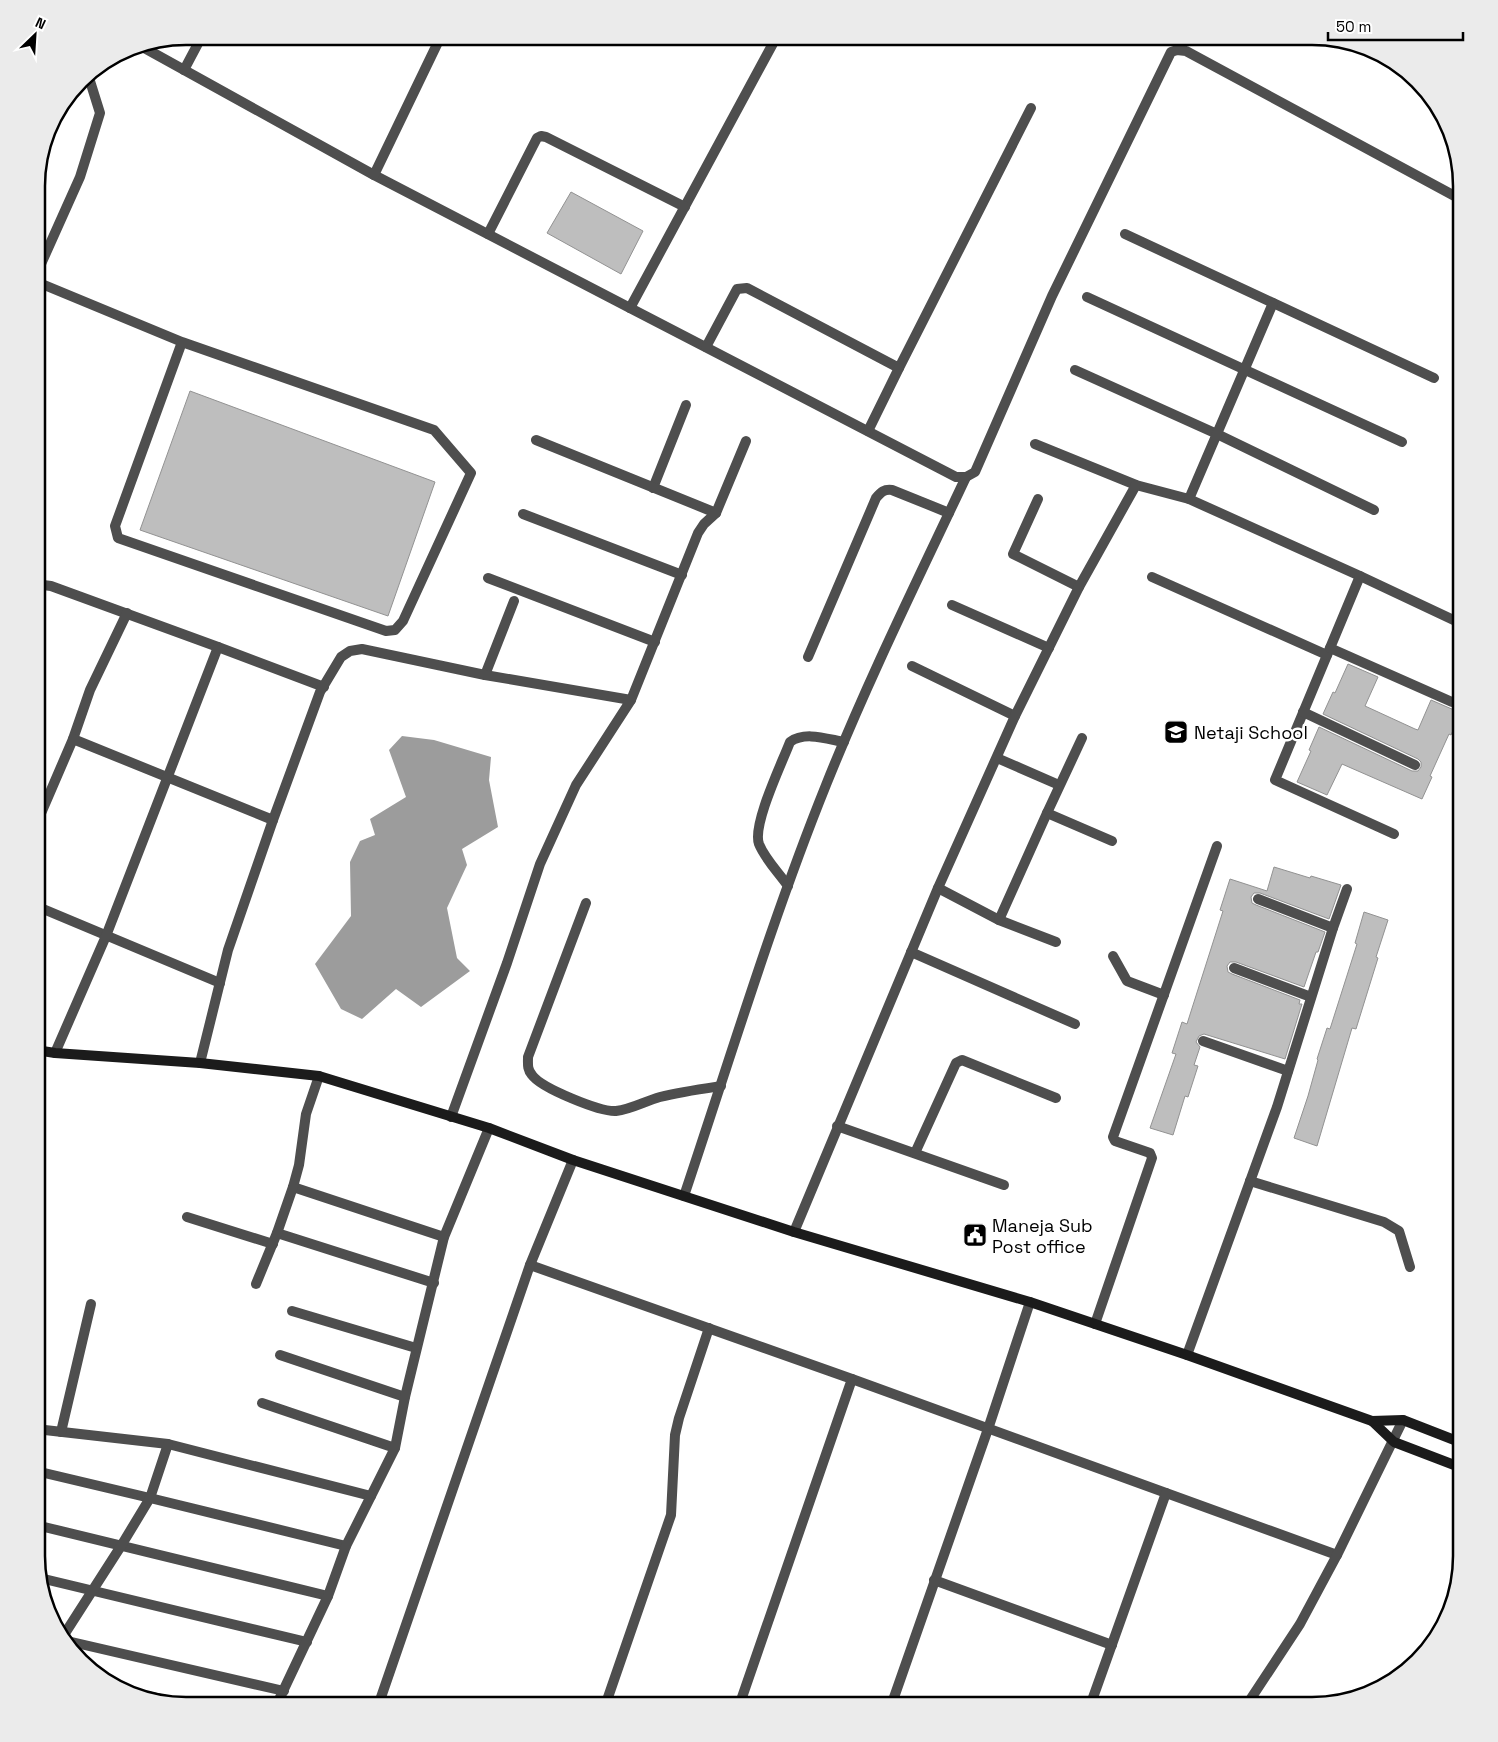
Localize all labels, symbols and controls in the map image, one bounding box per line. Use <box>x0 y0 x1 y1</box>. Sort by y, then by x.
north arrow <box>10 10 60 60</box>
scale bar <box>1328 10 1463 42</box>
text: N <box>32 13 49 33</box>
text: 50 m <box>1336 17 1371 36</box>
school or university icon: Netaji School <box>1163 719 1189 745</box>
place label: Netaji School <box>1194 721 1308 744</box>
place label: Maneja Sub Post office <box>992 1214 1093 1258</box>
public building icon: Maneja Sub Post office <box>962 1222 988 1248</box>

